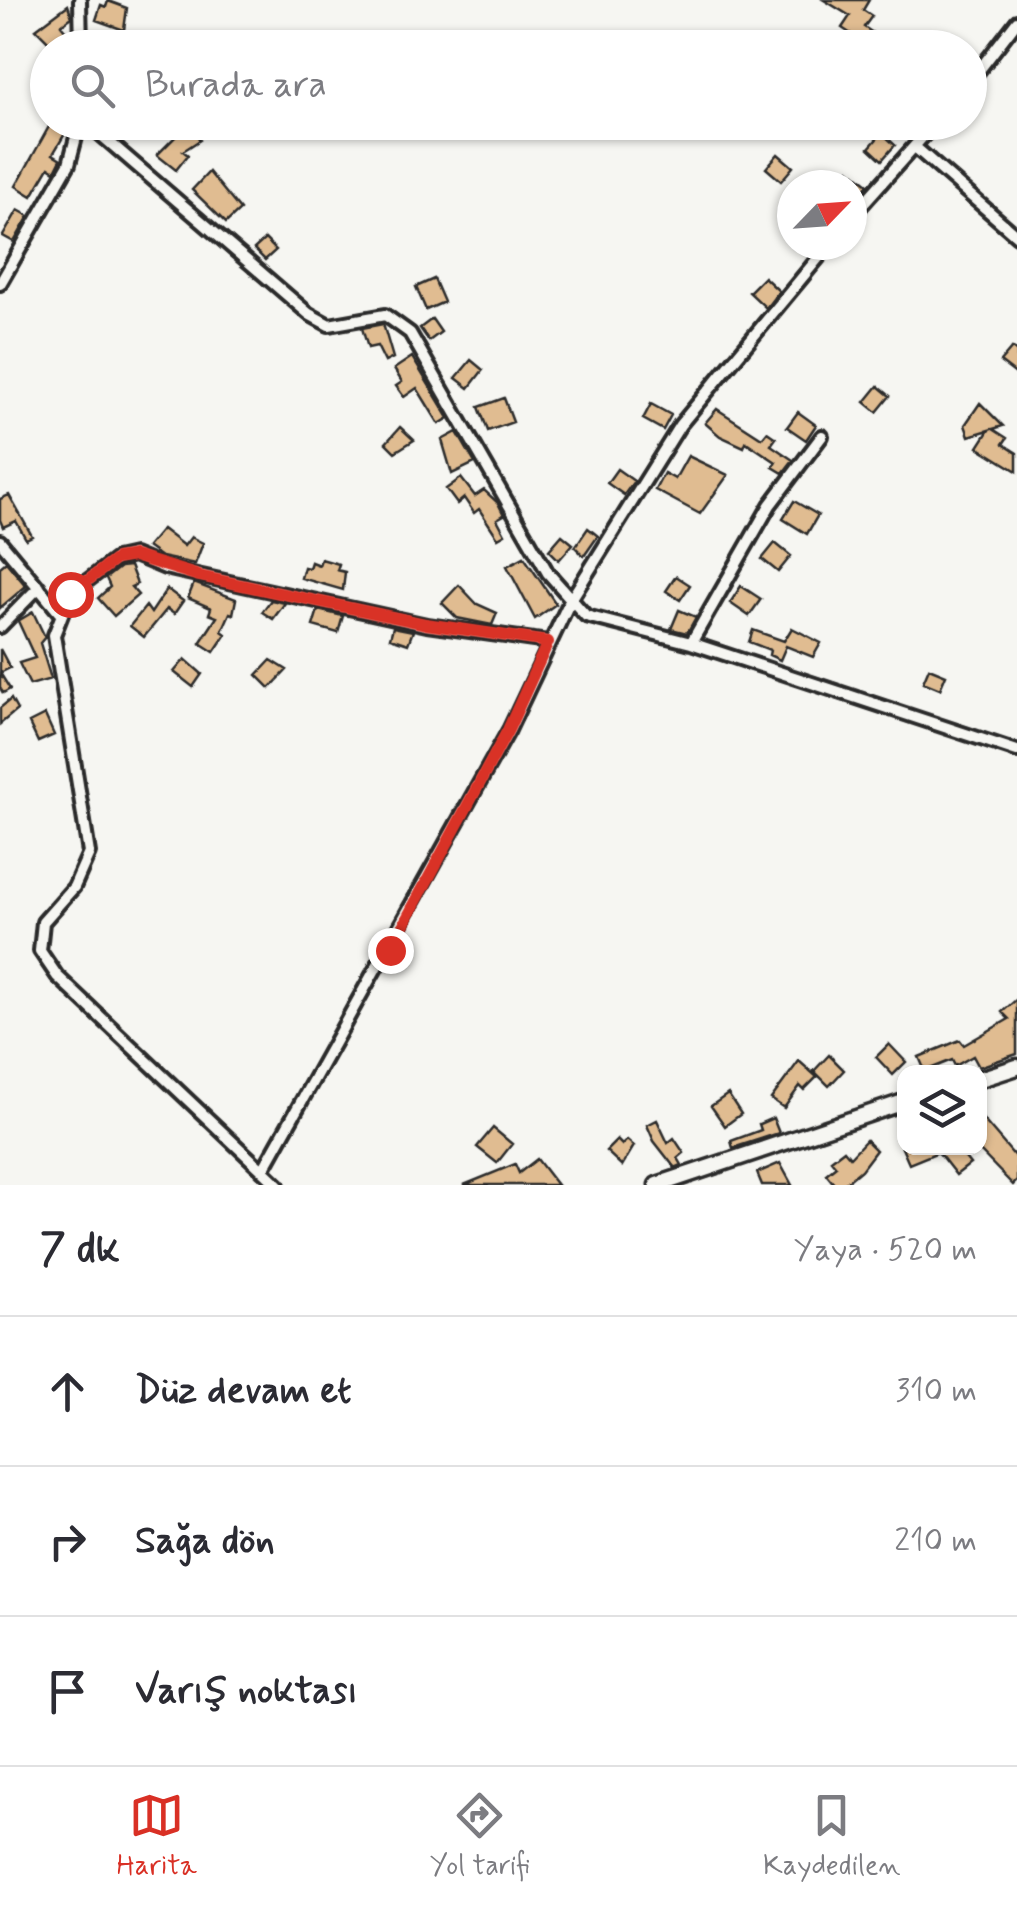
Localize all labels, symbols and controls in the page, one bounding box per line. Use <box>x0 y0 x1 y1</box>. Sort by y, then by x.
search box <box>30 30 987 140</box>
icon: search <box>65 58 120 113</box>
text: Burada ara <box>145 61 327 110</box>
north arrow <box>777 170 867 260</box>
route start <box>48 572 94 618</box>
route end <box>368 928 414 974</box>
map controls <box>897 1065 987 1155</box>
button: layers <box>897 1065 987 1155</box>
text: 7 dk <box>40 1223 120 1278</box>
text: Yaya · 520 m <box>794 1229 977 1271</box>
icon: ahead <box>40 1364 95 1419</box>
text: Düz devam et <box>135 1367 352 1416</box>
text: 310 m <box>895 1370 977 1412</box>
icon: right <box>40 1514 95 1569</box>
text: Sağa dön <box>135 1517 275 1566</box>
text: 210 m <box>894 1520 977 1562</box>
icon: arrive <box>40 1664 95 1719</box>
text: Varış noktası <box>135 1667 358 1716</box>
tab: Harita <box>116 1788 197 1885</box>
tab: Yol tarifi <box>430 1788 530 1885</box>
tab: Kaydedilen <box>763 1788 901 1885</box>

